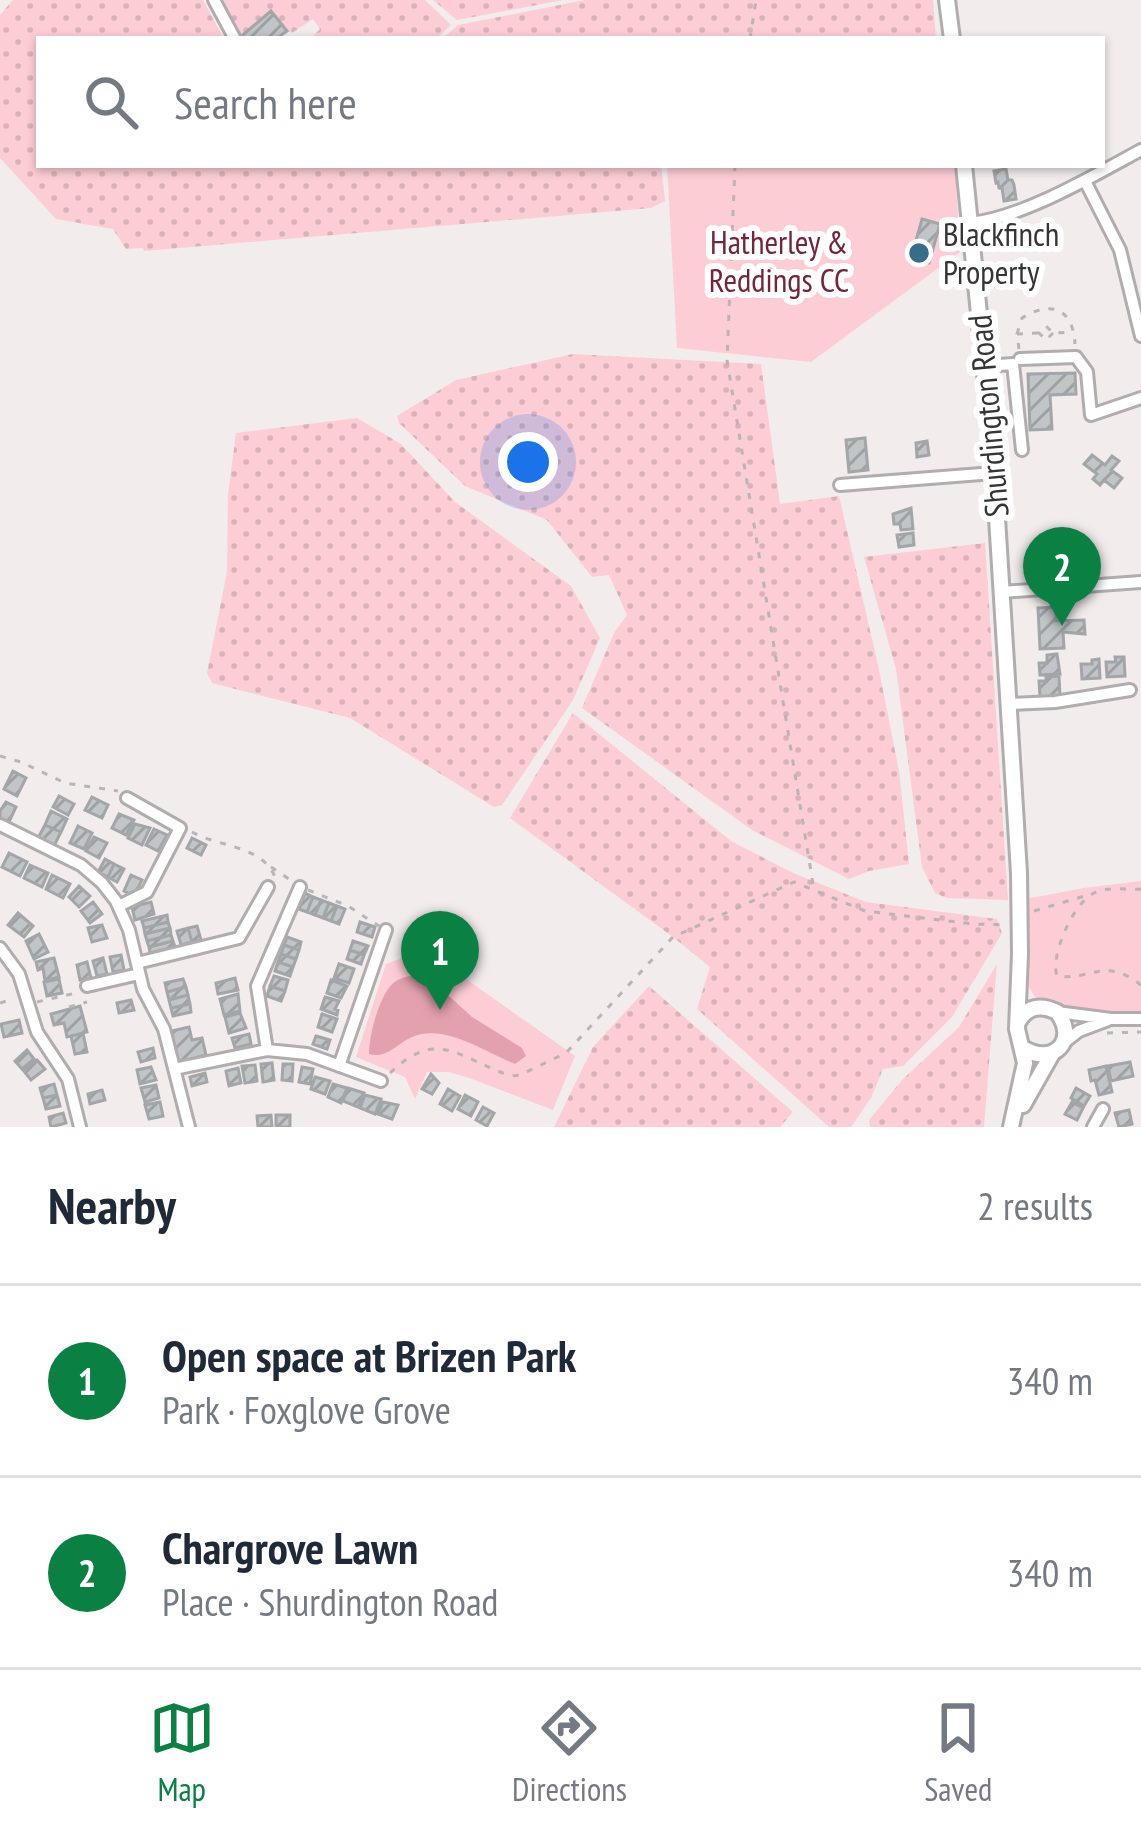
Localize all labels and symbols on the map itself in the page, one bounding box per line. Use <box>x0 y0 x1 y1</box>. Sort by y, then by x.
place label: Blackfinch Property <box>943 212 1059 293</box>
park label: Hatherley & Reddings CC <box>709 220 849 301</box>
marker: Blackfinch Property <box>906 240 932 266</box>
street label: Shurdington Road <box>957 313 1018 519</box>
your location <box>498 432 558 492</box>
pin: 2 <box>1023 527 1101 626</box>
pin: 1 <box>401 911 479 1010</box>

